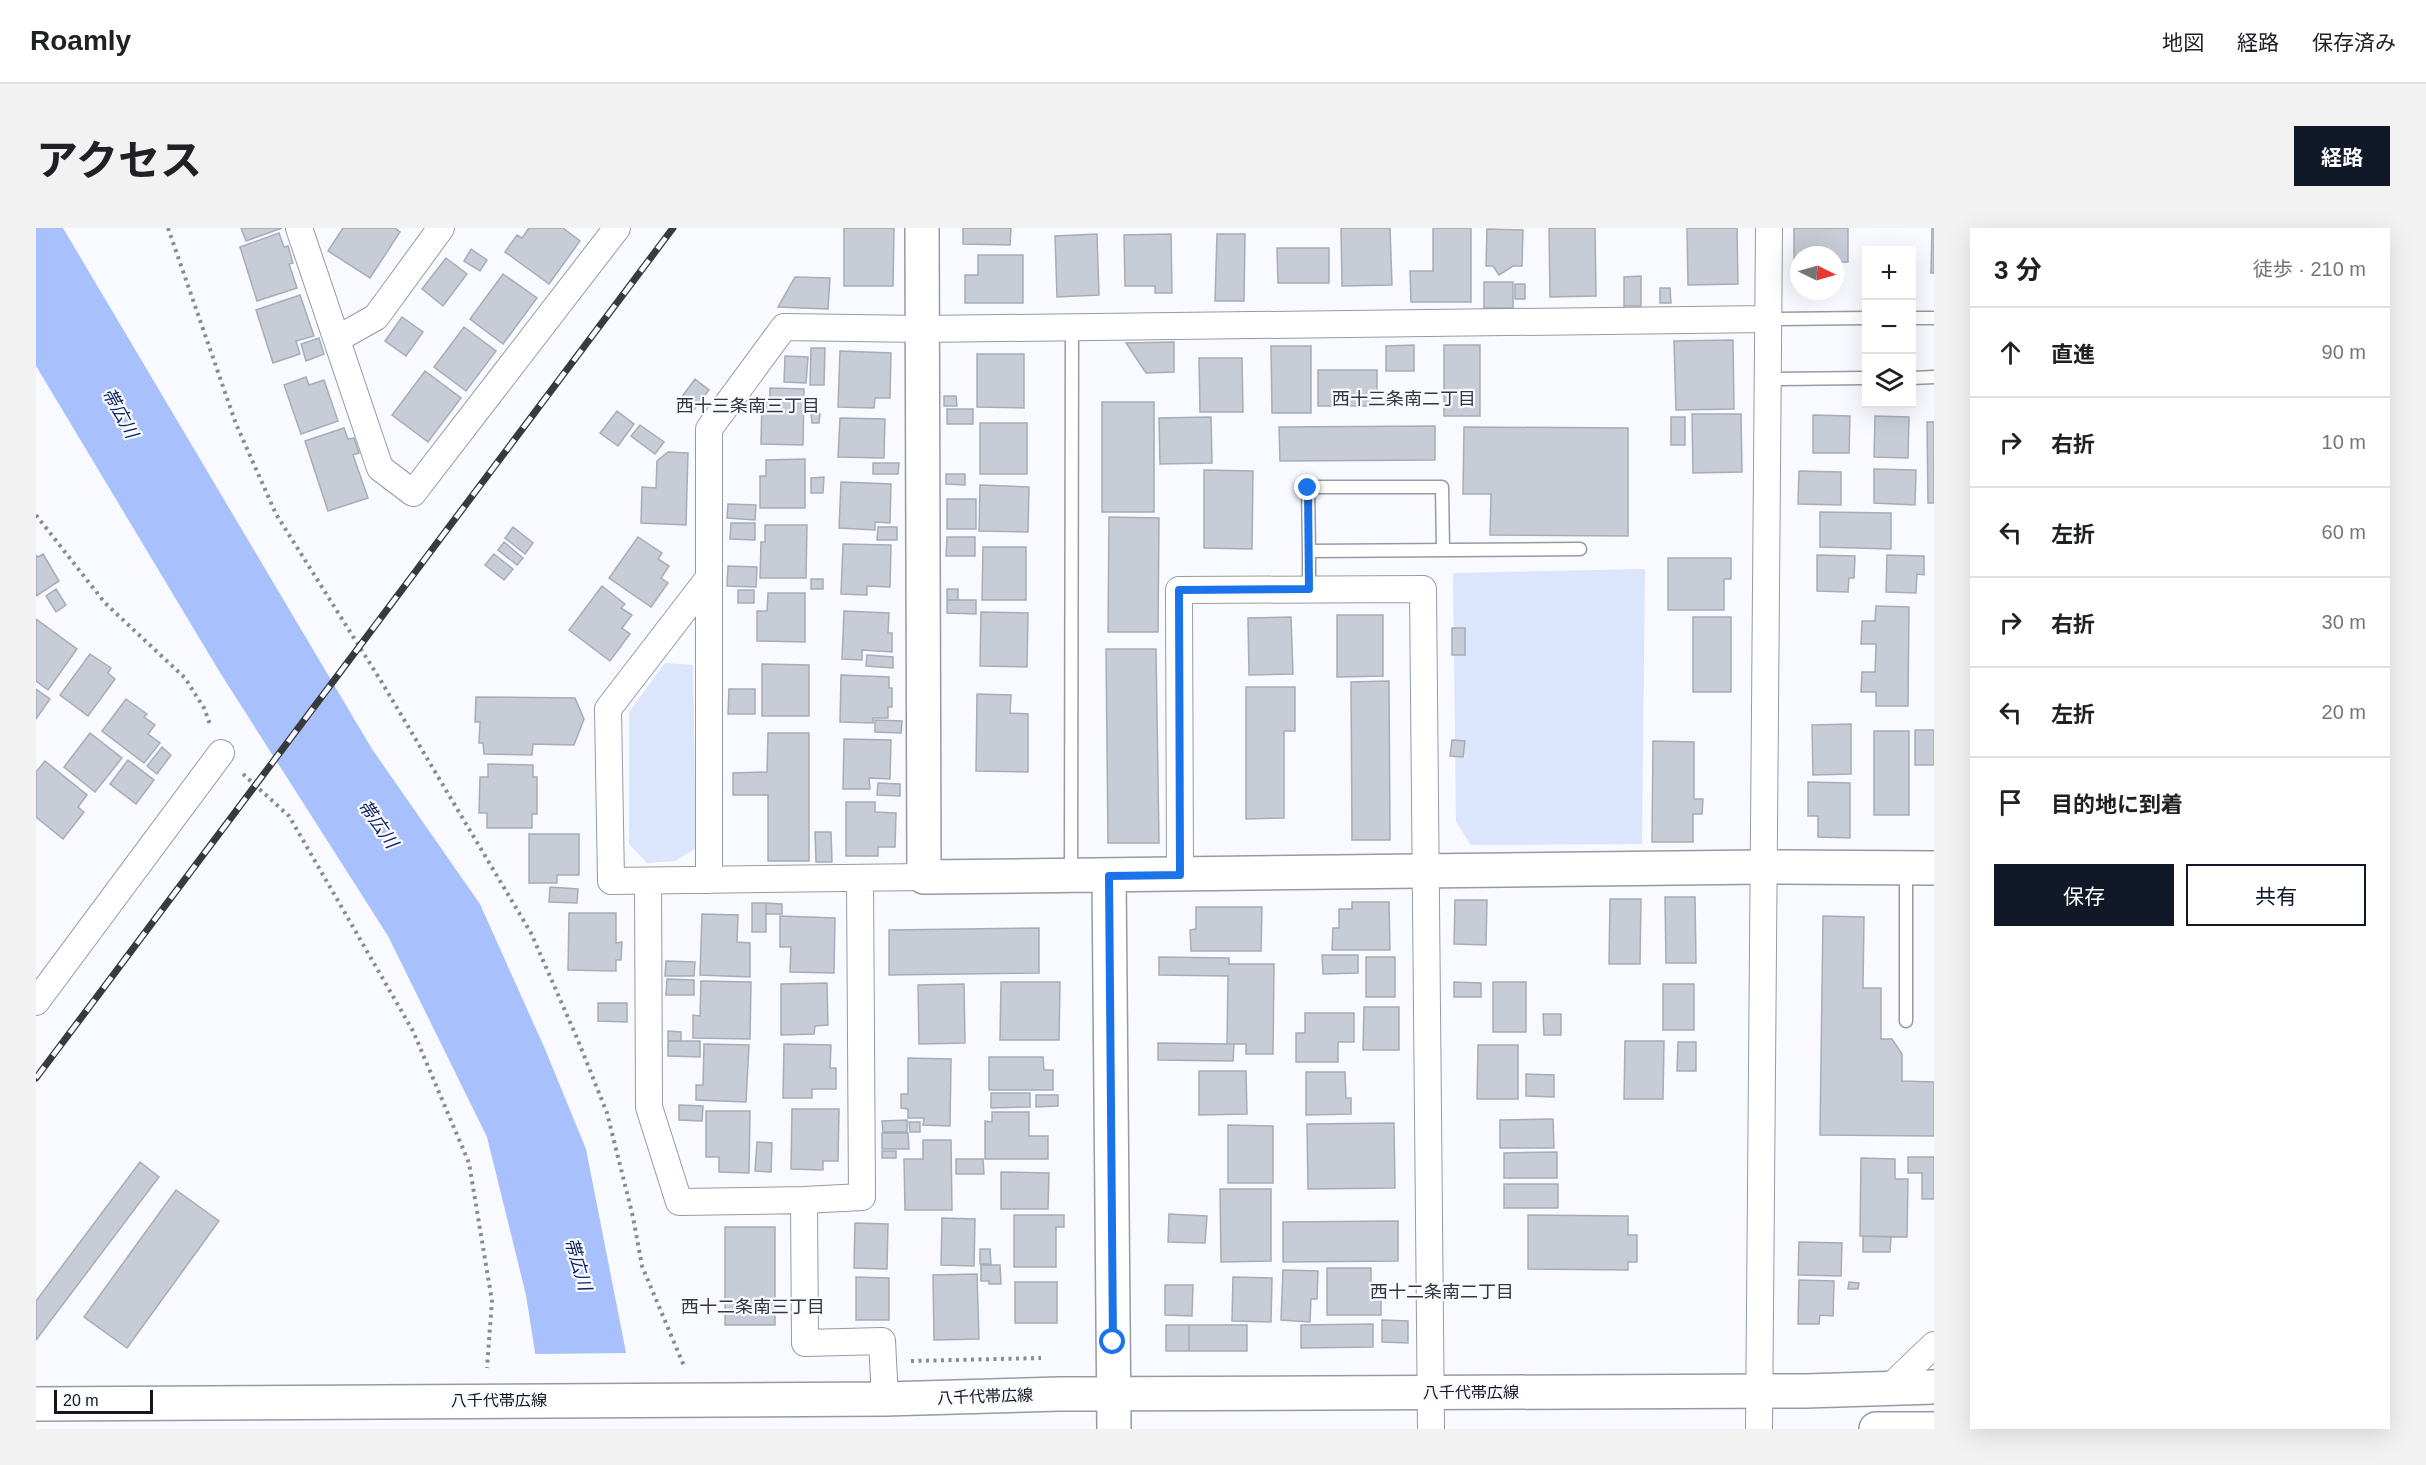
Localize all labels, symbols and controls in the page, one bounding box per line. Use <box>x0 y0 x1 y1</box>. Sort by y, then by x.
text: Roamly <box>30 25 131 56</box>
text: 地図 <box>2162 31 2204 54</box>
text: 経路 <box>2237 31 2279 54</box>
text: 保存済み <box>2312 31 2396 54</box>
button: 経路 <box>2294 126 2390 186</box>
text: アクセス <box>36 137 202 184</box>
north arrow <box>1790 246 1844 300</box>
map controls <box>1862 246 1916 408</box>
button: + <box>1862 246 1916 300</box>
text: 3 分 <box>1994 255 2042 285</box>
text: 徒歩 · 210 m <box>2253 258 2366 280</box>
button: − <box>1862 300 1916 354</box>
icon: ahead <box>1994 336 2027 369</box>
text: 90 m <box>2322 341 2366 363</box>
text: 直進 <box>2051 342 2095 367</box>
button: layers <box>1862 354 1916 408</box>
water label: 帯広川 <box>98 385 143 443</box>
district label: 西十三条南二丁目 <box>1332 389 1476 409</box>
district label: 西十三条南三丁目 <box>676 396 820 416</box>
icon: right <box>1994 426 2027 459</box>
text: 10 m <box>2322 431 2366 453</box>
text: 右折 <box>2051 432 2095 457</box>
route end <box>1294 474 1320 500</box>
icon: left <box>1994 516 2027 549</box>
text: 60 m <box>2322 521 2366 543</box>
text: 左折 <box>2051 522 2095 547</box>
icon: right <box>1994 606 2027 639</box>
text: 30 m <box>2322 611 2366 633</box>
text: 右折 <box>2051 612 2095 637</box>
icon: left <box>1994 696 2027 729</box>
text: 20 m <box>2322 701 2366 723</box>
text: 左折 <box>2051 702 2095 727</box>
icon: arrive <box>1994 786 2027 819</box>
text: 目的地に到着 <box>2051 792 2183 817</box>
water label: 帯広川 <box>354 796 403 853</box>
button: 保存 <box>1994 864 2174 926</box>
button: 共有 <box>2186 864 2366 926</box>
water label: 帯広川 <box>561 1235 596 1295</box>
district label: 西十二条南二丁目 <box>1370 1282 1514 1302</box>
district label: 西十二条南三丁目 <box>681 1297 825 1317</box>
route start <box>1099 1328 1125 1354</box>
street label: 八千代帯広線 <box>1423 1384 1519 1401</box>
street label: 八千代帯広線 <box>937 1386 1033 1407</box>
scale bar <box>54 1387 153 1414</box>
text: 20 m <box>63 1392 99 1409</box>
street label: 八千代帯広線 <box>451 1392 547 1409</box>

